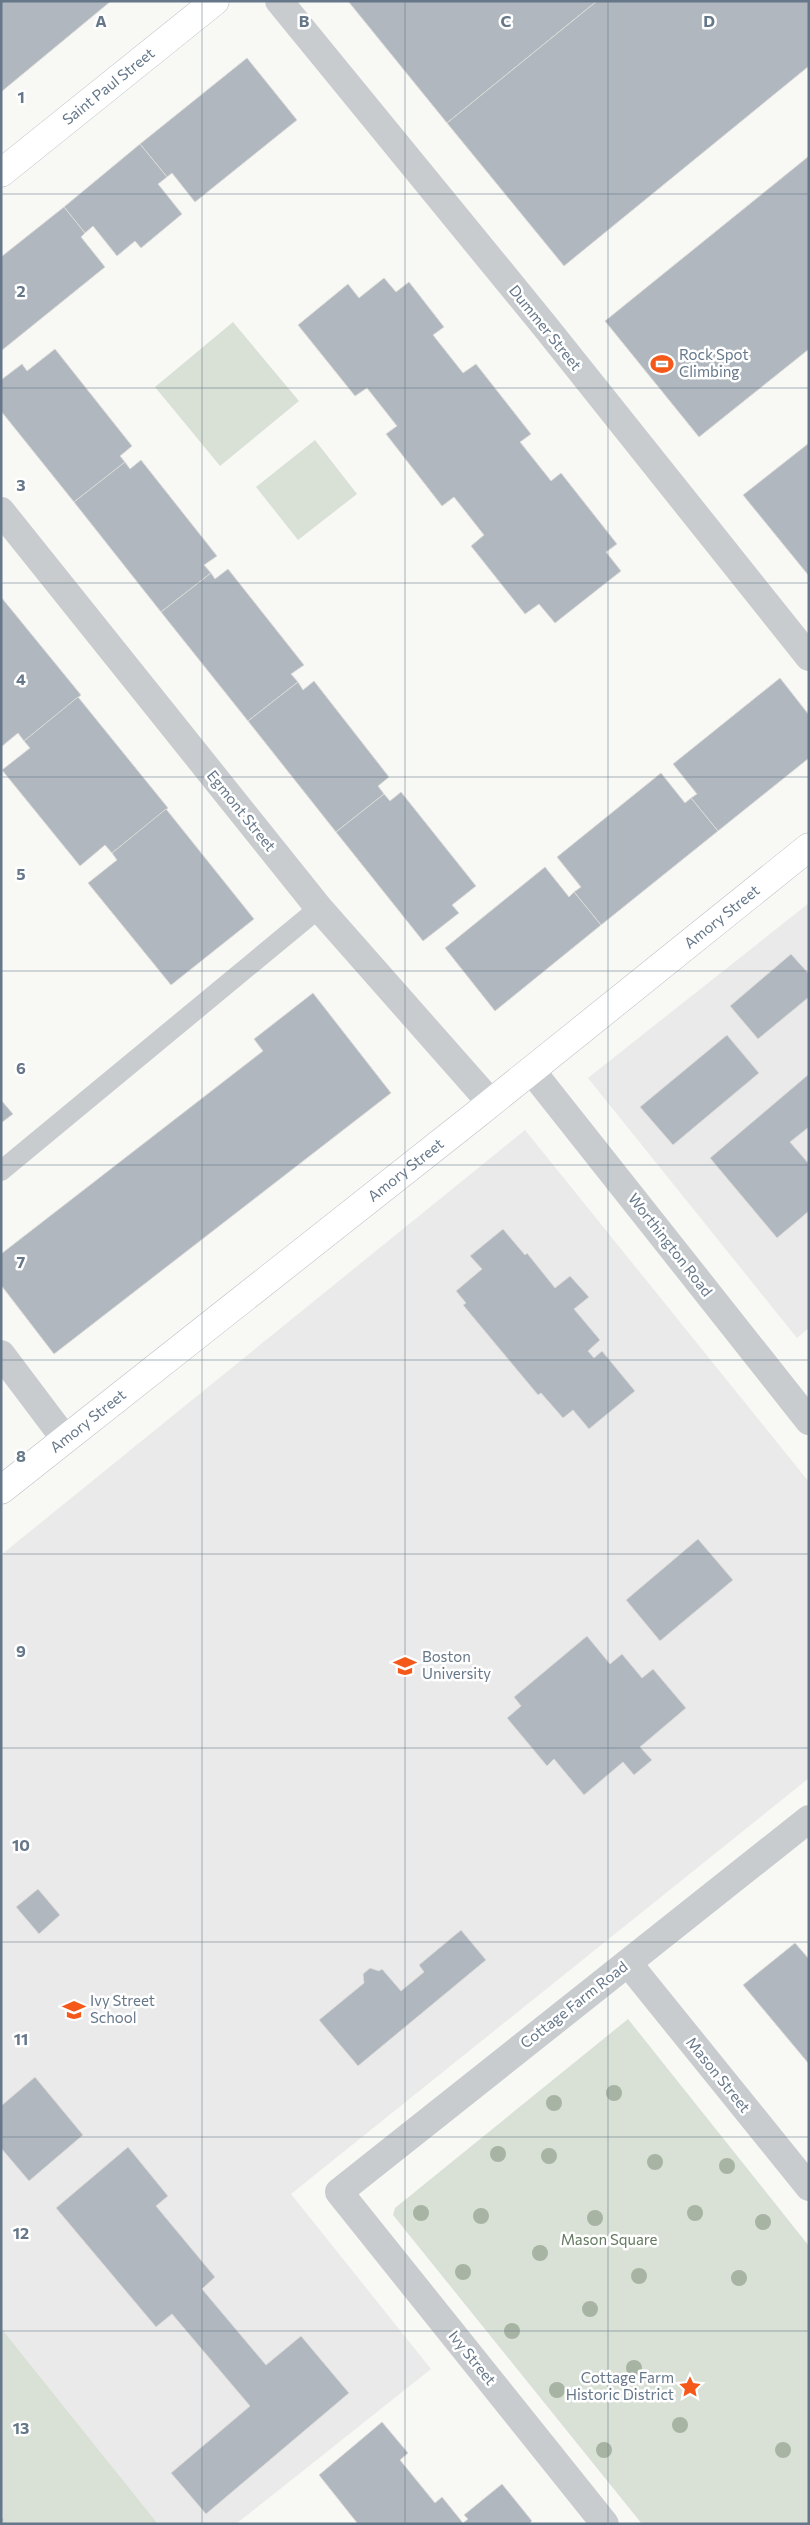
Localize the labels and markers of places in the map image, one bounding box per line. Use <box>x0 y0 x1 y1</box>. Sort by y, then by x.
place label: Rock Spot Climbing <box>679 345 749 380</box>
sports icon: Rock Spot Climbing <box>649 351 675 377</box>
place label: Boston University <box>422 1647 491 1682</box>
school or university icon: Boston University <box>392 1653 418 1679</box>
place label: Ivy Street School <box>90 1991 155 2026</box>
school or university icon: Ivy Street School <box>61 1997 87 2023</box>
place label: Cottage Farm Historic District <box>566 2368 674 2403</box>
place icon: Cottage Farm Historic District <box>677 2374 703 2400</box>

